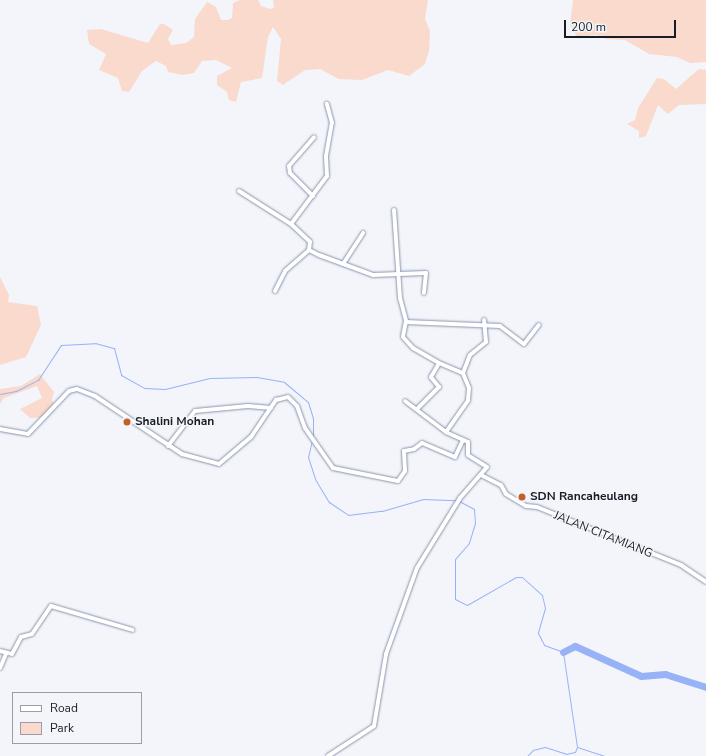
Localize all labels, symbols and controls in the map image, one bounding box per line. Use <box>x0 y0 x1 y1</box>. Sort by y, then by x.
scale bar <box>566 12 678 38</box>
text: 200 m <box>571 19 606 35</box>
place label: Shalini Mohan <box>135 415 214 429</box>
marker: Shalini Mohan <box>122 417 132 427</box>
place label: SDN Rancaheulang <box>530 490 638 504</box>
marker: SDN Rancaheulang <box>517 492 527 502</box>
street label: JALAN CITAMIANG <box>551 509 655 561</box>
legend <box>12 692 142 744</box>
text: Road <box>50 700 78 716</box>
text: Park <box>50 720 74 736</box>

